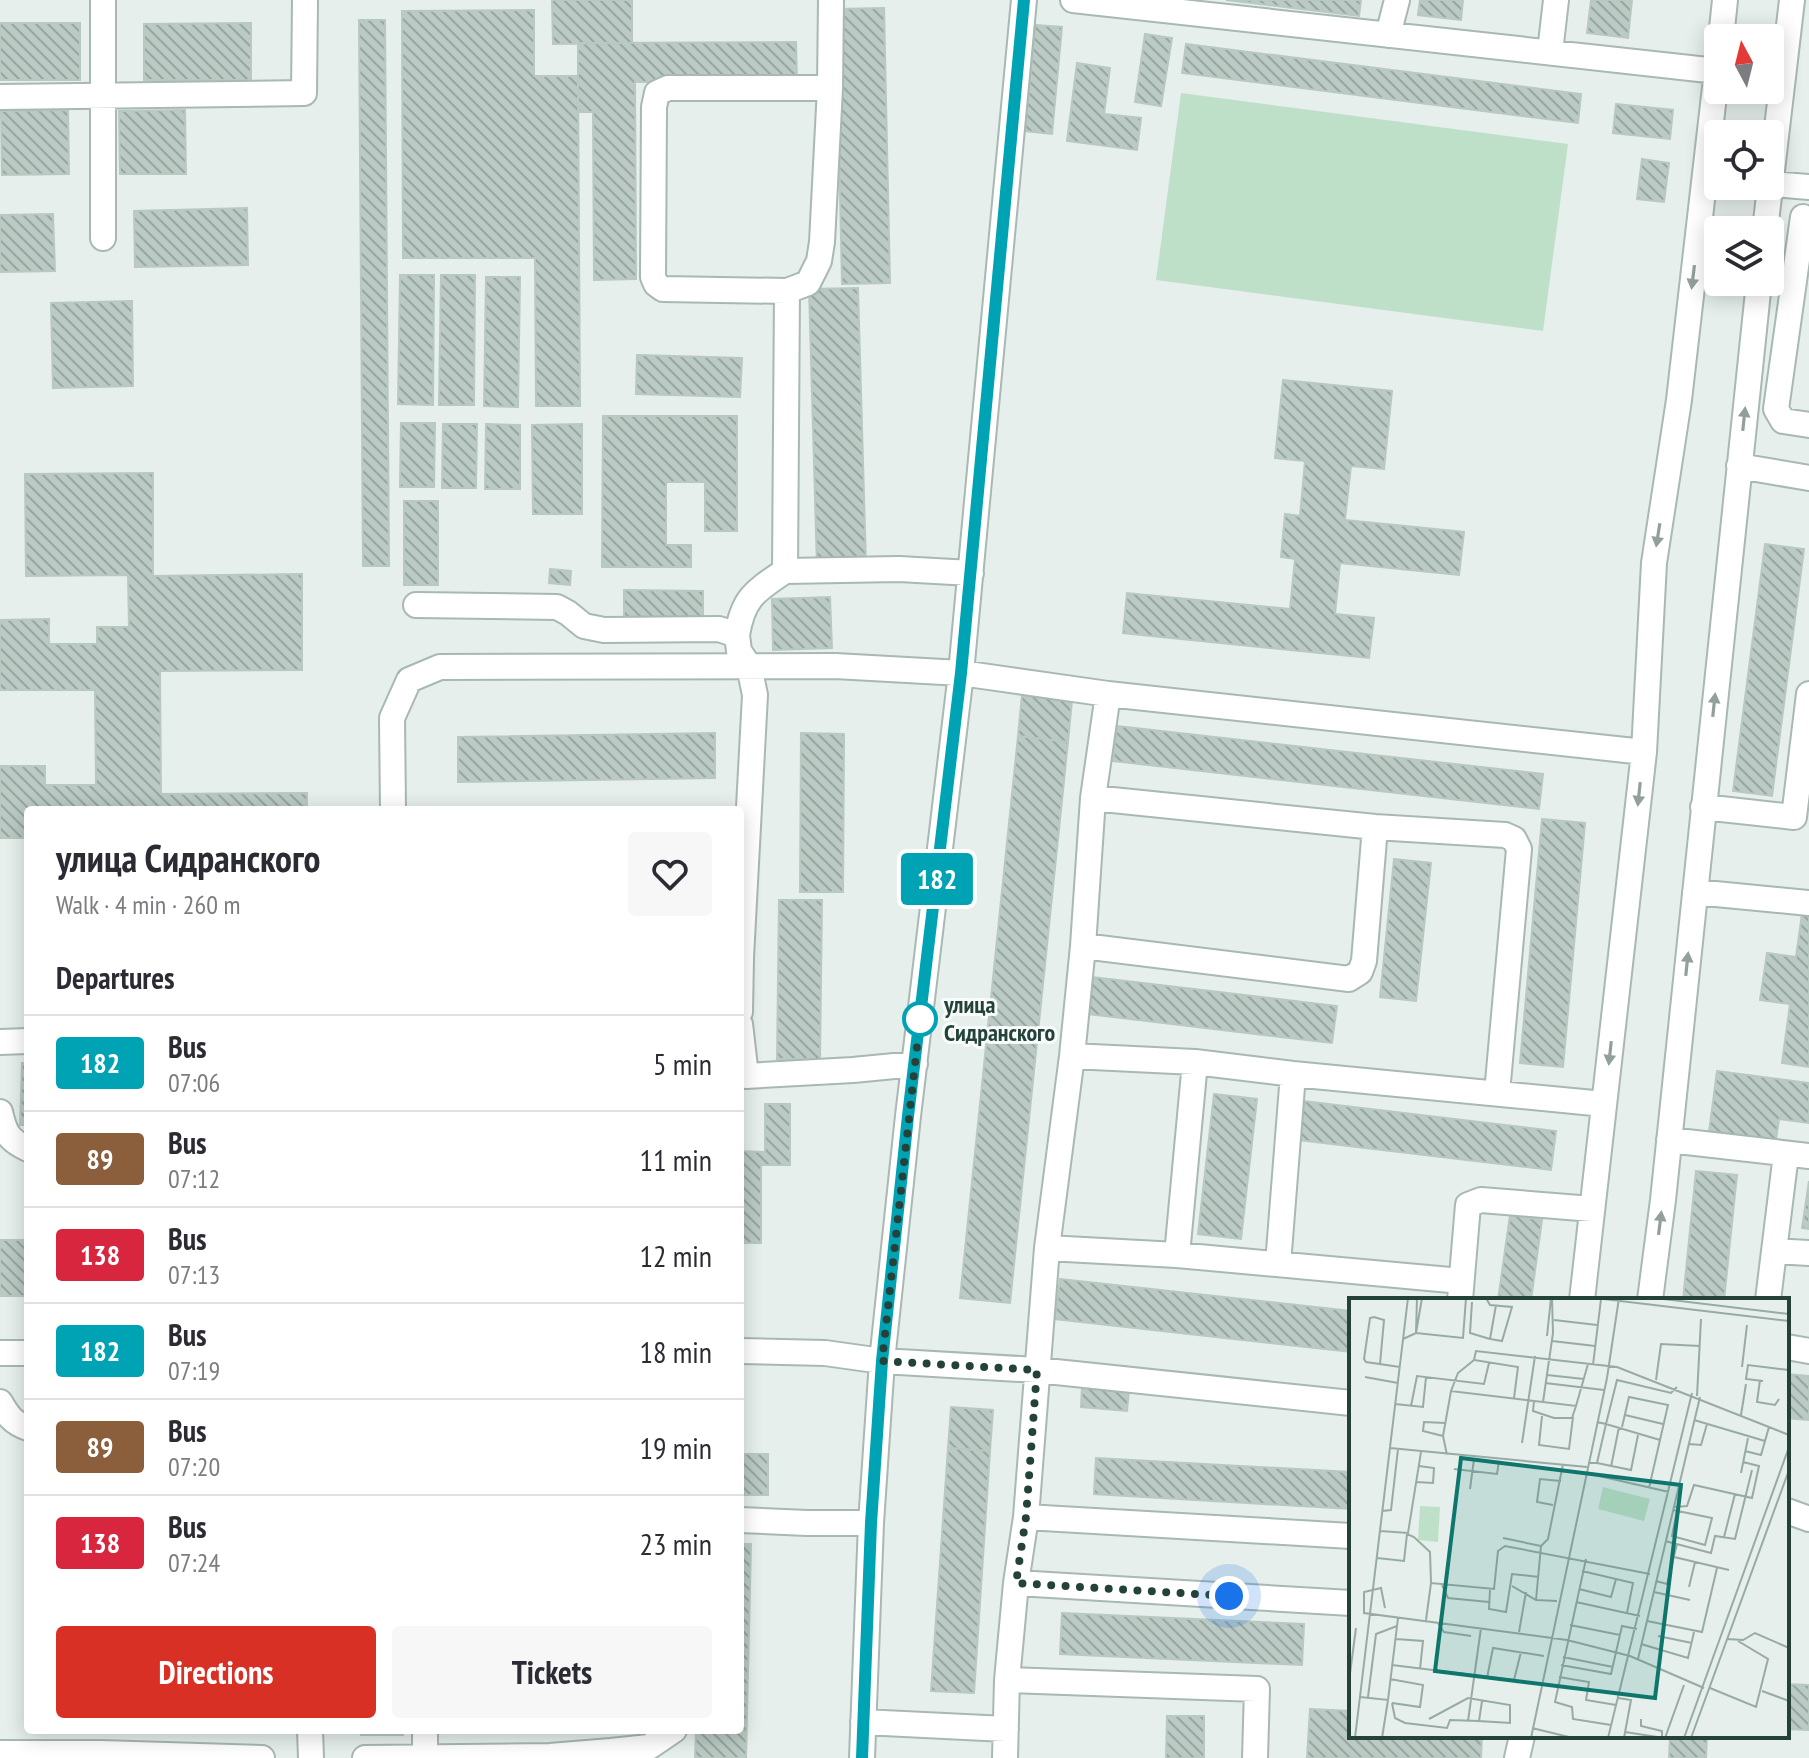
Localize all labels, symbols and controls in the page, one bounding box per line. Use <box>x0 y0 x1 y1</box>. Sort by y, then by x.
north arrow <box>1704 24 1784 104</box>
map controls <box>1704 24 1784 296</box>
button: locate <box>1704 120 1784 200</box>
button: layers <box>1704 216 1784 296</box>
one-way arrow <box>1686 265 1699 290</box>
one-way arrow <box>1737 406 1750 431</box>
one-way arrow <box>1651 523 1664 548</box>
one-way arrow <box>1707 693 1720 718</box>
one-way arrow <box>1632 782 1645 807</box>
button: heart <box>628 832 712 916</box>
text: улица Сидранского <box>56 833 320 882</box>
line badge: 182 <box>891 853 983 905</box>
text: 182 <box>917 860 957 897</box>
text: Walk · 4 min · 260 m <box>56 888 240 921</box>
one-way arrow <box>1681 951 1694 976</box>
text: Departures <box>56 958 174 997</box>
place label: улица Сидранского <box>943 989 1055 1048</box>
marker: улица Сидранского <box>903 1002 937 1036</box>
text: Bus <box>168 1027 207 1066</box>
one-way arrow <box>1603 1040 1616 1065</box>
text: 182 <box>80 1044 120 1081</box>
text: 5 min <box>653 1044 712 1083</box>
text: 07:06 <box>168 1066 220 1099</box>
text: Bus <box>168 1123 207 1162</box>
text: 89 <box>87 1140 113 1177</box>
text: 11 min <box>639 1140 712 1179</box>
text: 07:12 <box>168 1162 220 1195</box>
one-way arrow <box>1654 1210 1667 1235</box>
text: Bus <box>168 1219 207 1258</box>
text: 138 <box>80 1236 120 1273</box>
text: 12 min <box>639 1236 712 1275</box>
text: 07:13 <box>168 1258 220 1291</box>
inset map <box>1349 1298 1789 1738</box>
text: Bus <box>168 1315 207 1354</box>
text: 182 <box>80 1332 120 1369</box>
text: 18 min <box>639 1332 712 1371</box>
text: 07:19 <box>168 1354 220 1387</box>
text: Bus <box>168 1411 207 1450</box>
text: 89 <box>87 1428 113 1465</box>
text: 19 min <box>639 1428 712 1467</box>
text: 07:20 <box>168 1450 220 1483</box>
text: Bus <box>168 1507 207 1546</box>
text: 138 <box>80 1524 120 1561</box>
text: 23 min <box>639 1524 712 1563</box>
text: 07:24 <box>168 1546 220 1579</box>
your location <box>1209 1576 1249 1616</box>
button: Directions <box>56 1626 376 1718</box>
button: Tickets <box>392 1626 712 1718</box>

